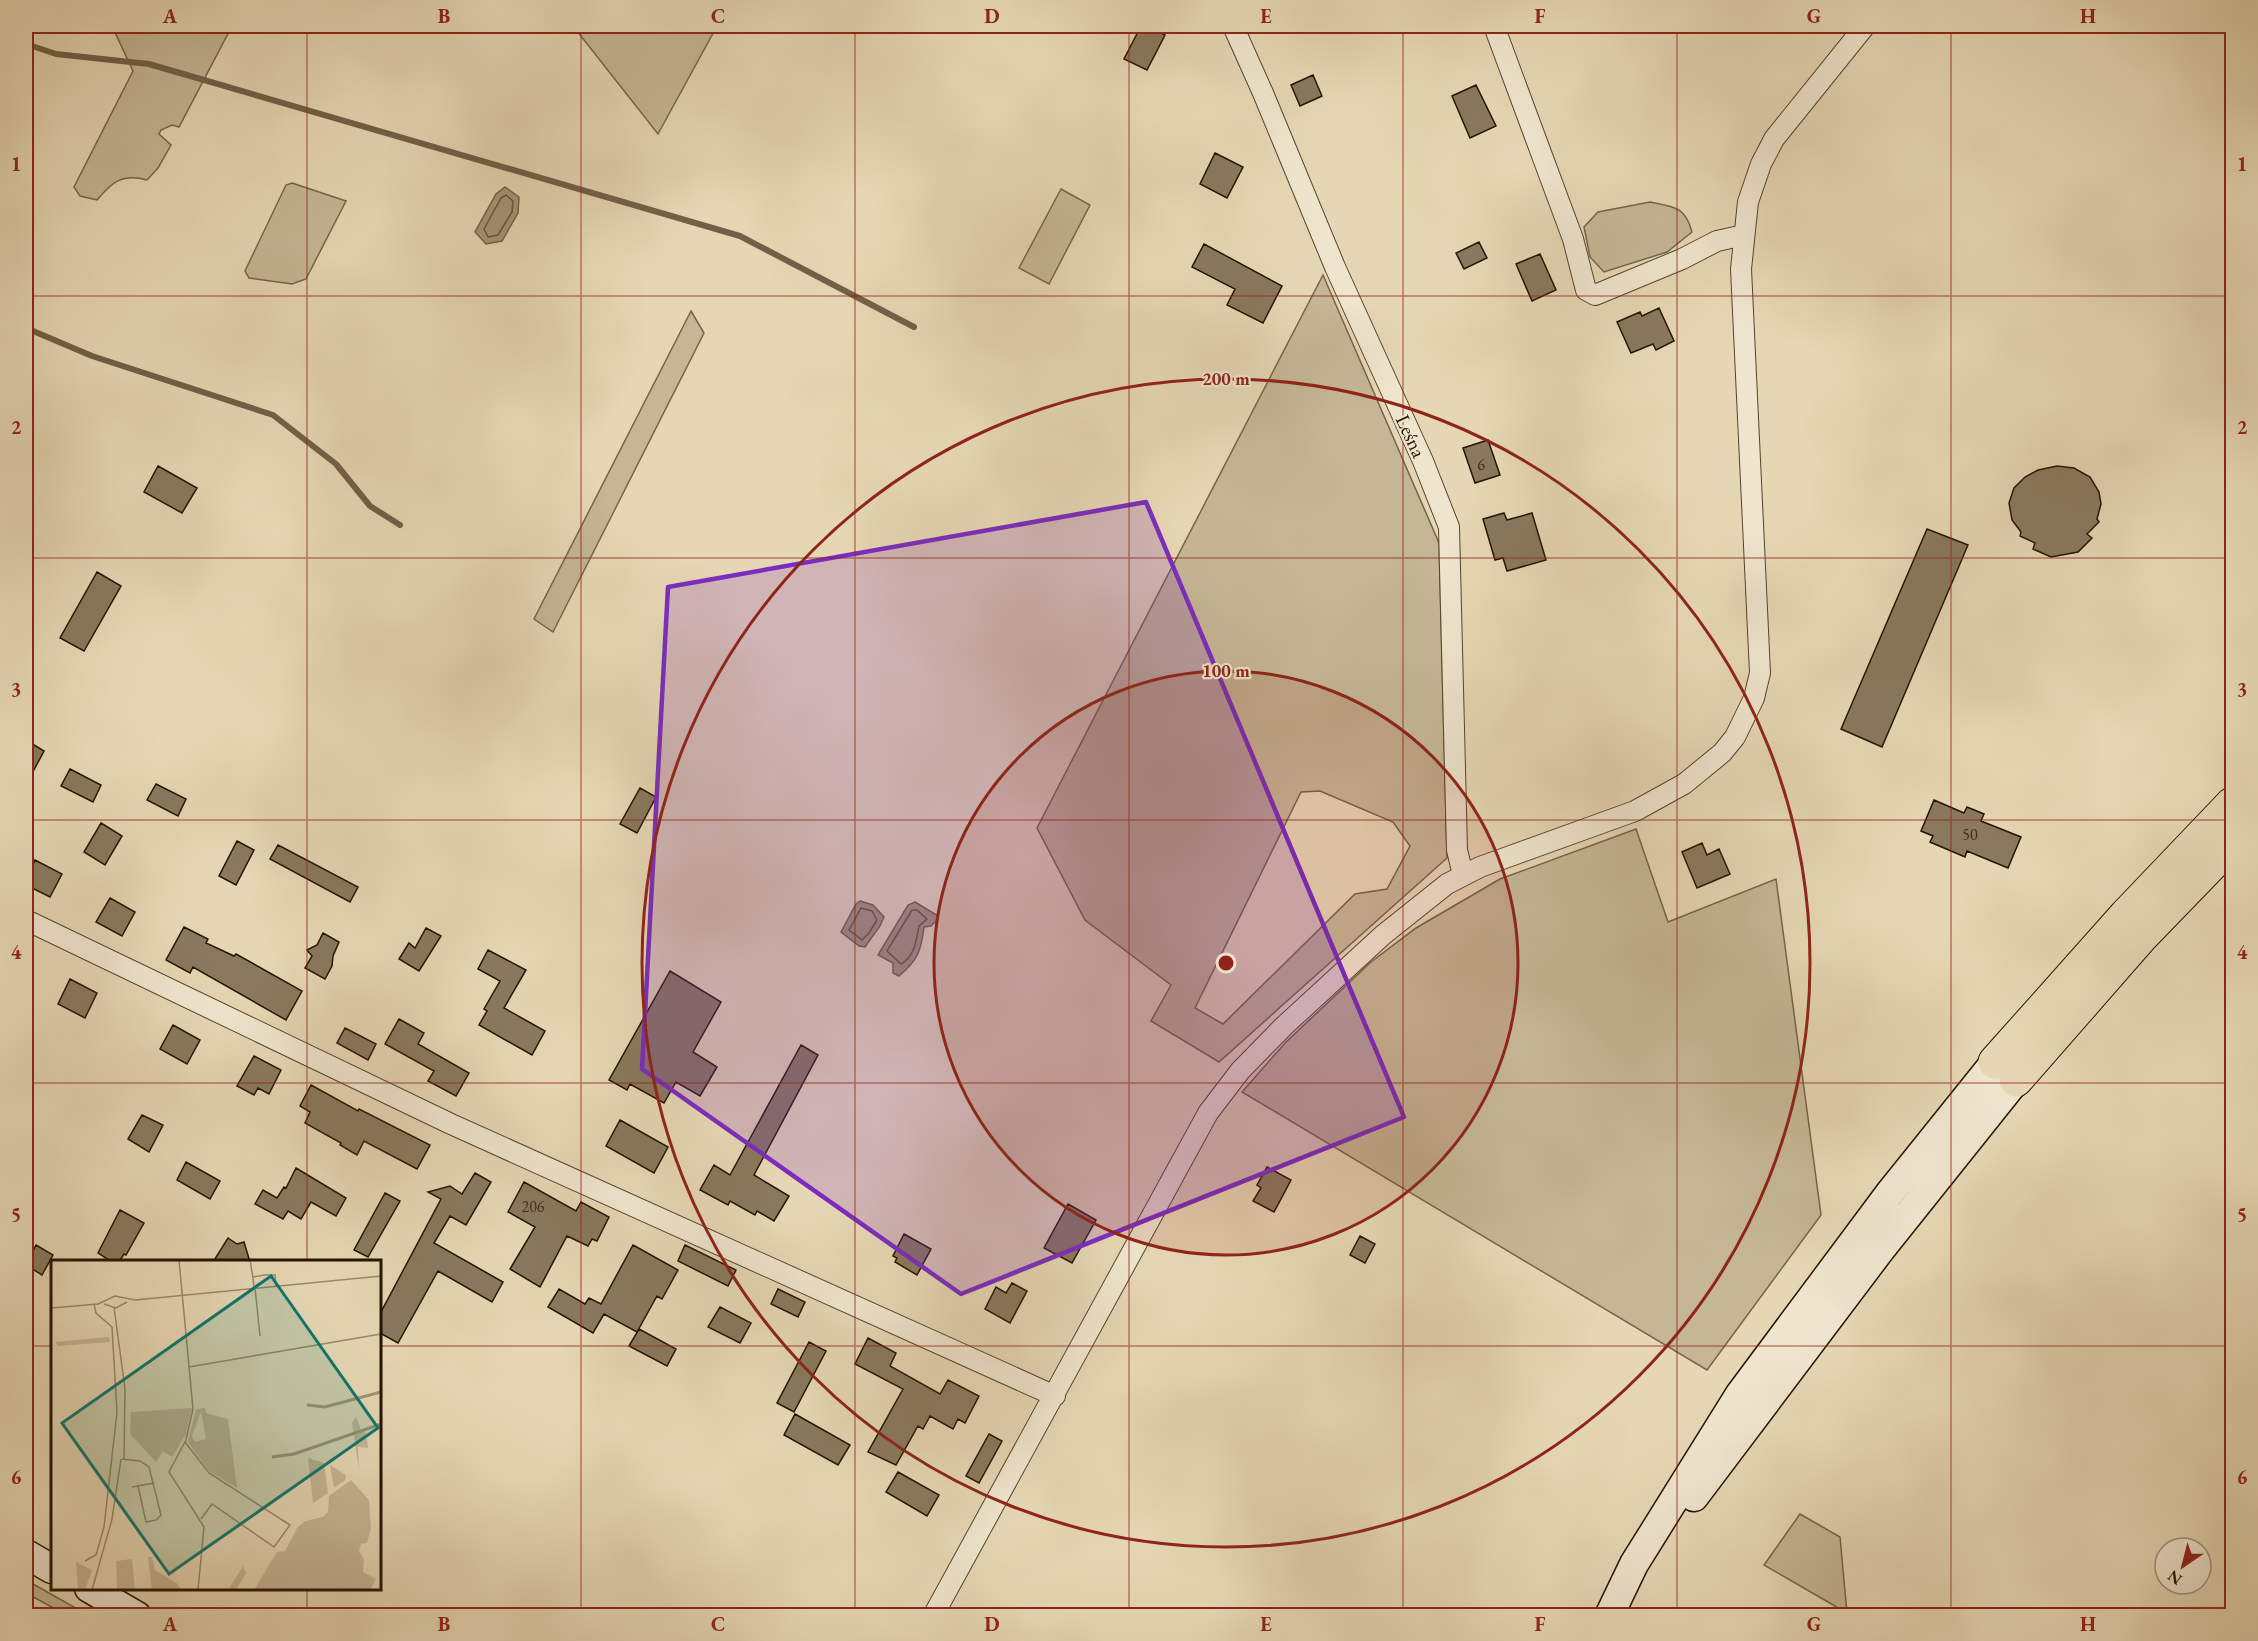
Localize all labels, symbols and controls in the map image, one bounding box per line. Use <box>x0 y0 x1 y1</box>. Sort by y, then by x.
text: A <box>162 3 178 29</box>
text: B <box>438 3 450 29</box>
text: C <box>711 3 725 29</box>
text: D <box>984 3 1000 29</box>
text: E <box>1260 3 1272 29</box>
text: F <box>1535 3 1546 29</box>
text: G <box>1807 3 1821 29</box>
text: H <box>2080 3 2096 29</box>
text: 1 <box>11 151 21 177</box>
text: 1 <box>2237 151 2247 177</box>
text: 200 m <box>1202 367 1250 390</box>
street label: Leśna <box>1390 410 1432 462</box>
text: 2 <box>11 414 22 440</box>
text: 2 <box>2237 414 2248 440</box>
house number: 6 <box>1477 454 1485 475</box>
text: 100 m <box>1202 659 1250 682</box>
text: 3 <box>11 676 21 702</box>
text: 3 <box>2237 676 2247 702</box>
house number: 50 <box>1962 824 1978 845</box>
text: 4 <box>11 939 22 965</box>
text: 4 <box>2237 939 2248 965</box>
centre of rings <box>1216 953 1236 973</box>
house number: 206 <box>521 1196 545 1217</box>
text: 5 <box>11 1201 21 1227</box>
text: 5 <box>2237 1201 2247 1227</box>
inset map <box>51 1260 381 1590</box>
text: 6 <box>11 1464 22 1490</box>
text: 6 <box>2237 1464 2248 1490</box>
north arrow <box>2153 1536 2213 1596</box>
text: N <box>2163 1566 2186 1590</box>
text: A <box>162 1611 178 1637</box>
text: B <box>438 1611 450 1637</box>
text: C <box>711 1611 725 1637</box>
text: D <box>984 1611 1000 1637</box>
text: E <box>1260 1611 1272 1637</box>
text: F <box>1535 1611 1546 1637</box>
text: G <box>1807 1611 1821 1637</box>
text: H <box>2080 1611 2096 1637</box>

